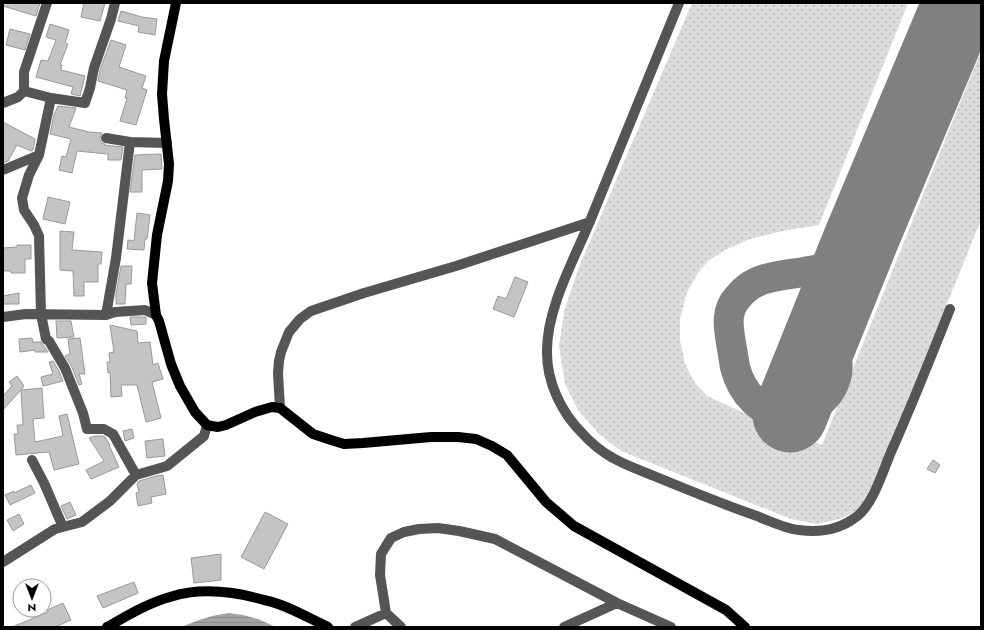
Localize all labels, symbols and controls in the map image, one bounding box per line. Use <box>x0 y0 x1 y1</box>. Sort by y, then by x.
north arrow <box>12 578 52 618</box>
text: N <box>28 600 36 616</box>

